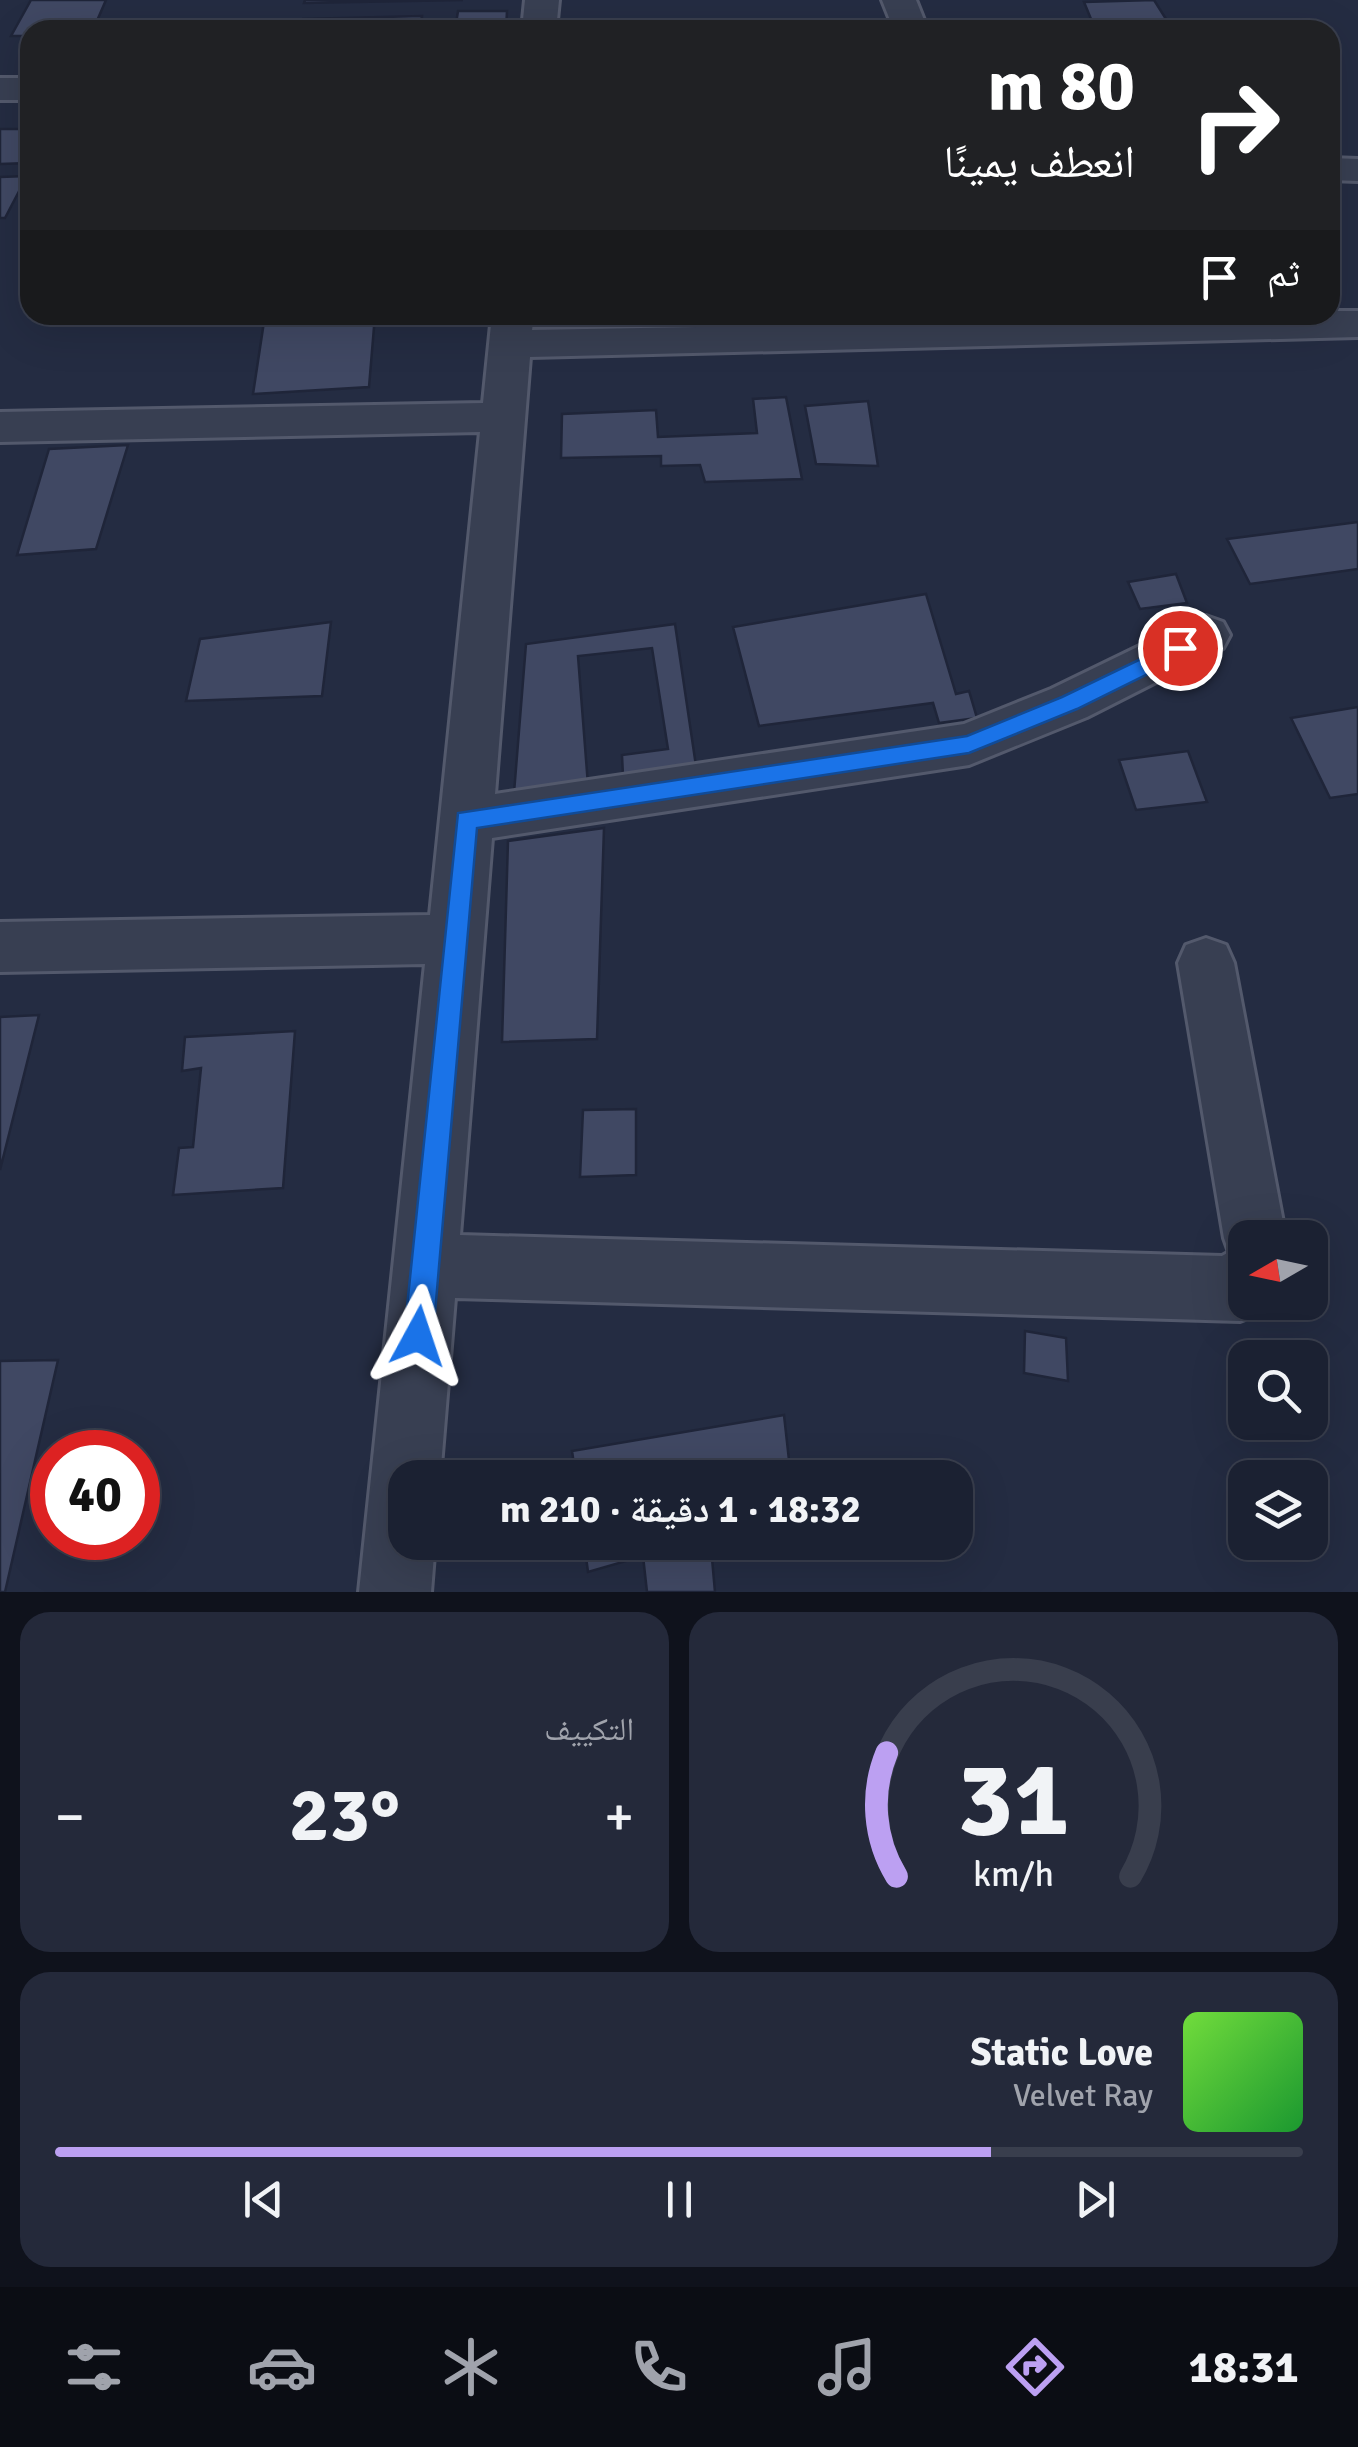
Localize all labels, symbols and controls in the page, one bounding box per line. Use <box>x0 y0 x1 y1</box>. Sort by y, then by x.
text: 80 m <box>987 43 1135 129</box>
icon: right <box>1170 60 1300 190</box>
text: انعطف يمينًا <box>944 135 1135 190</box>
icon: arrive <box>1192 250 1247 305</box>
text: ثم <box>1267 250 1300 297</box>
pin <box>1138 606 1223 691</box>
icon: arrive <box>1153 621 1208 676</box>
north arrow <box>1228 1220 1328 1320</box>
map controls <box>1228 1220 1328 1560</box>
position arrow <box>366 1284 470 1388</box>
button: search <box>1228 1340 1328 1440</box>
speed limit sign: 40 <box>30 1430 160 1560</box>
button: layers <box>1228 1460 1328 1560</box>
text: 18:32 · 1 دقيقة · 210 m <box>500 1486 861 1533</box>
text: التكييف <box>544 1710 634 1749</box>
text: 31 <box>957 1736 1070 1864</box>
text: 23° <box>289 1769 400 1862</box>
text: − <box>55 1783 85 1851</box>
text: + <box>604 1783 634 1851</box>
text: km/h <box>973 1852 1054 1896</box>
text: Static Love <box>971 2029 1153 2076</box>
text: Velvet Ray <box>1013 2076 1153 2115</box>
icon: previous <box>236 2172 291 2227</box>
icon: pause <box>652 2172 707 2227</box>
icon: next <box>1068 2172 1123 2227</box>
icon: filters <box>59 2332 129 2402</box>
icon: car <box>247 2332 317 2402</box>
icon: climate <box>436 2332 506 2402</box>
icon: phone <box>624 2332 694 2402</box>
icon: music <box>812 2332 882 2402</box>
icon: directions <box>1000 2332 1070 2402</box>
text: 18:31 <box>1188 2340 1299 2395</box>

